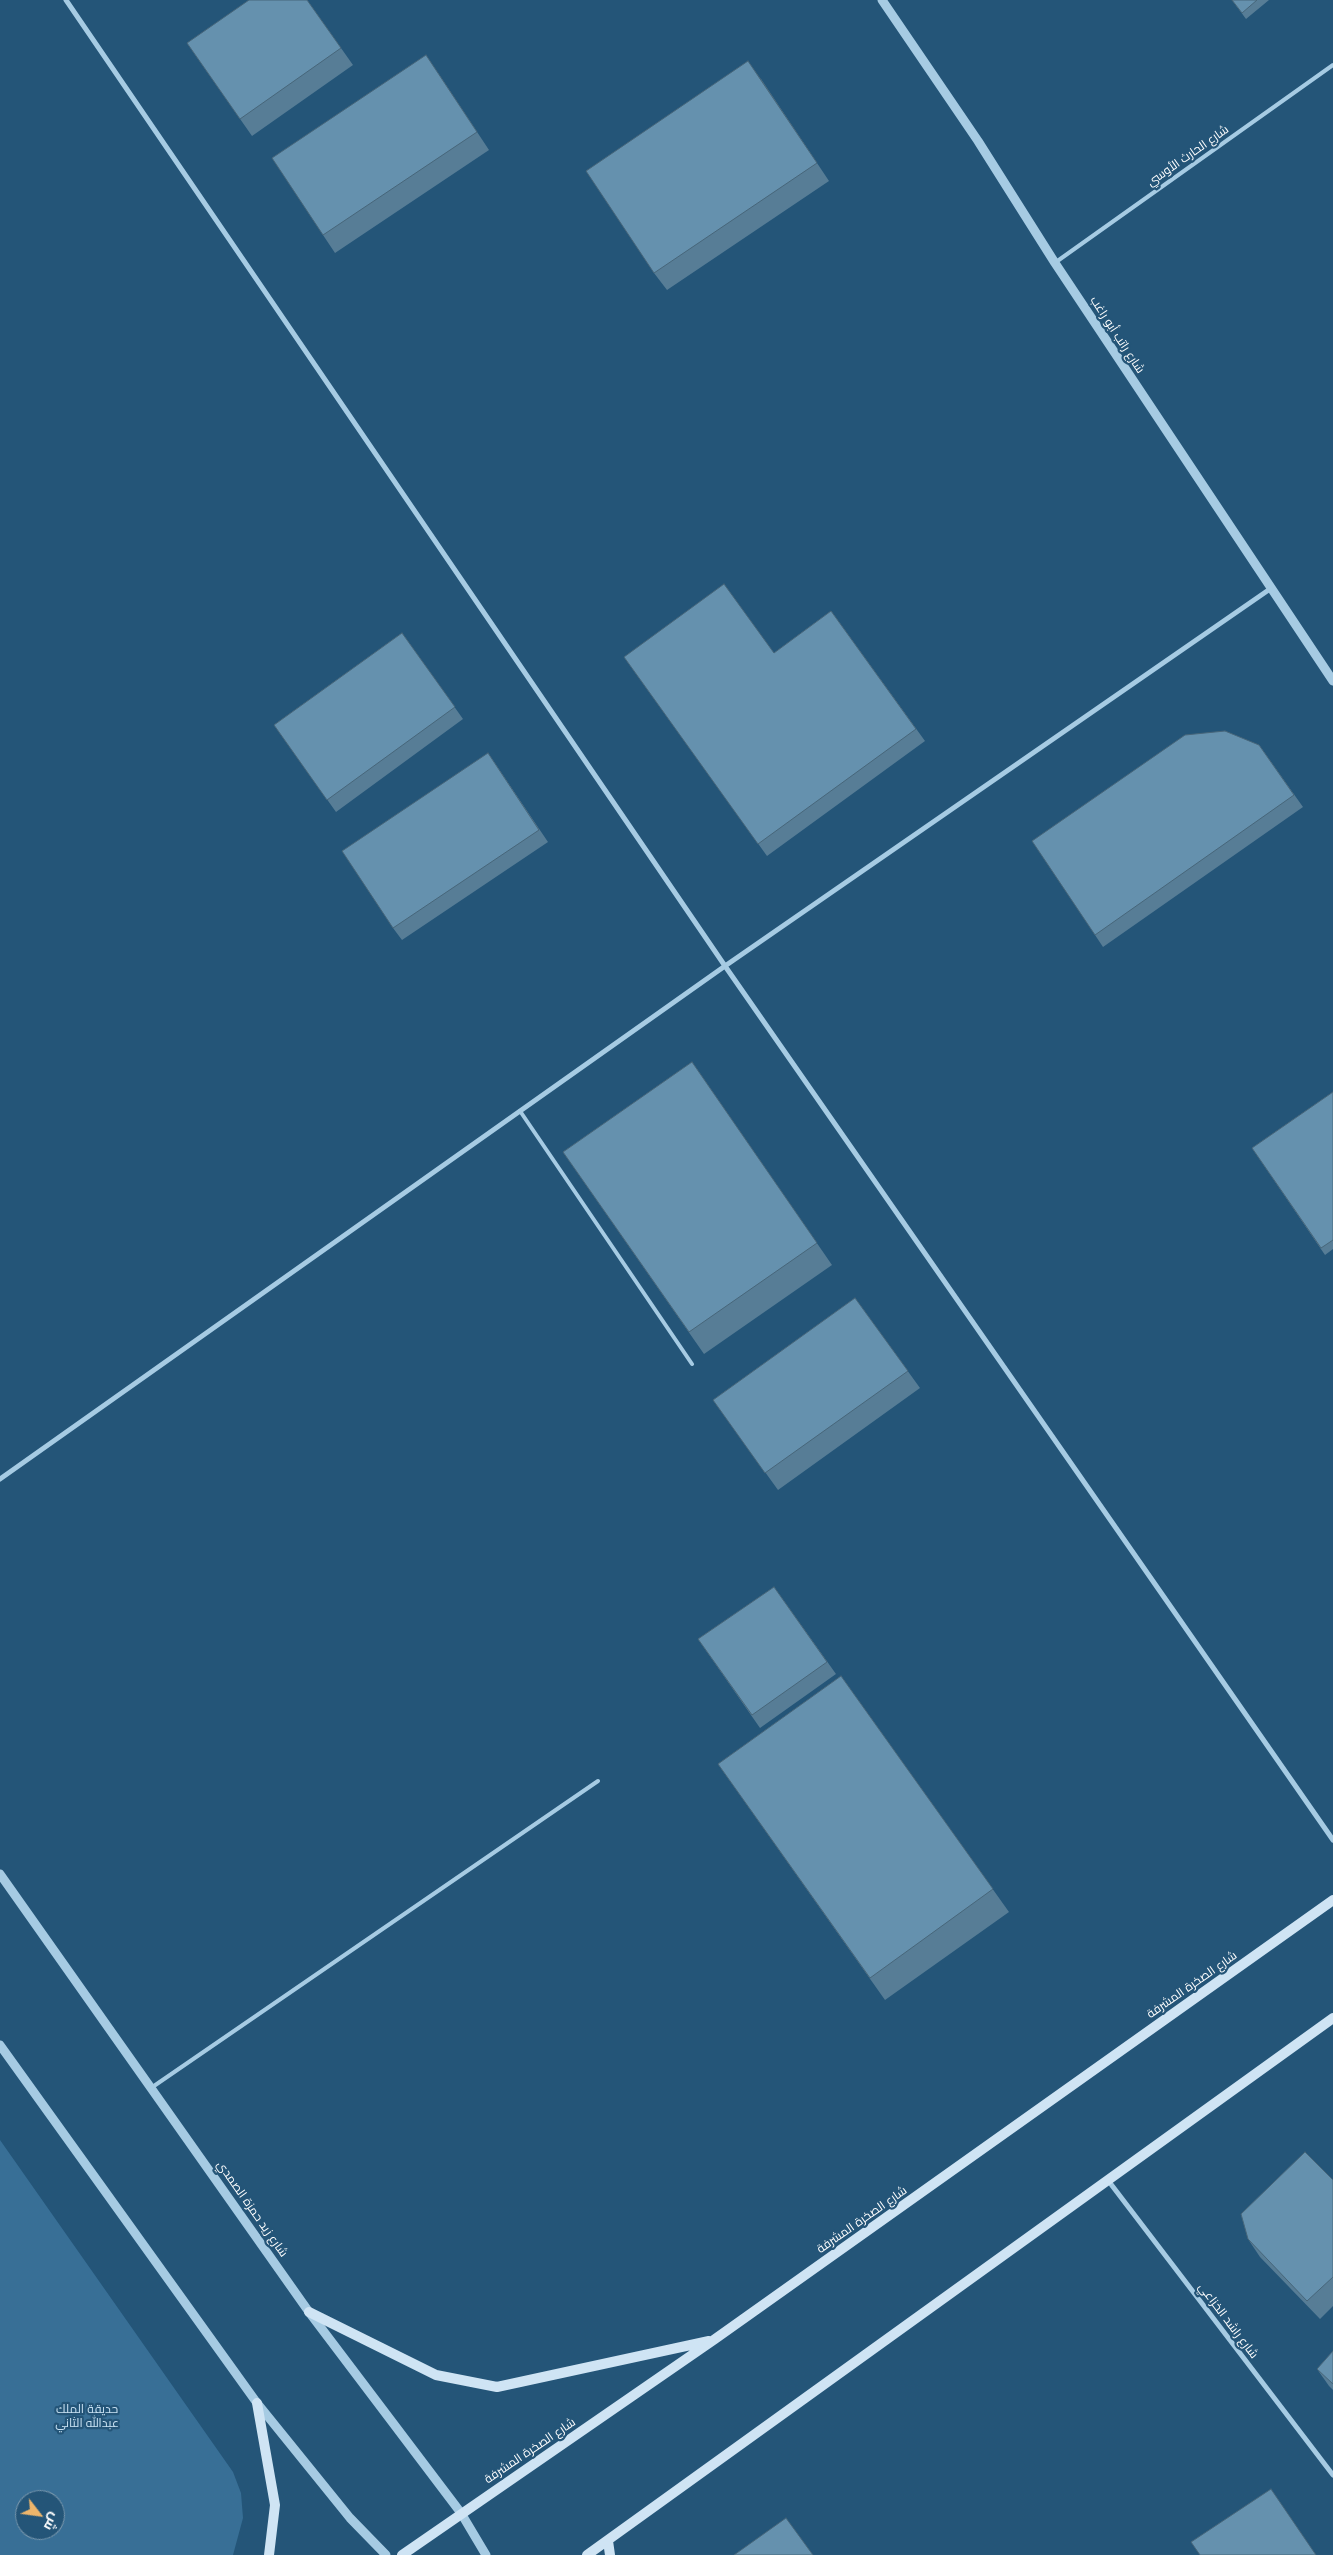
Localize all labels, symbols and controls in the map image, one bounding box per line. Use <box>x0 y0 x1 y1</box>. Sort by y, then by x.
street label: شارع الحارث الأوسي <box>1144 122 1232 190</box>
street label: شارع راتب أبو راغب <box>1087 294 1147 376</box>
street label: شارع الصخرة المشرفة <box>1144 1948 1240 2022</box>
street label: شارع زيد حمزة الصمدي <box>213 2158 291 2260</box>
street label: شارع الصخرة المشرفة <box>814 2183 910 2257</box>
street label: شارع راشد الخزاعي <box>1195 2280 1261 2362</box>
park label: حديقة الملك عبدالله الثاني <box>55 2403 119 2431</box>
street label: شارع الصخرة المشرفة <box>482 2415 578 2487</box>
north arrow <box>15 2490 65 2540</box>
text: ش <box>40 2510 64 2534</box>

